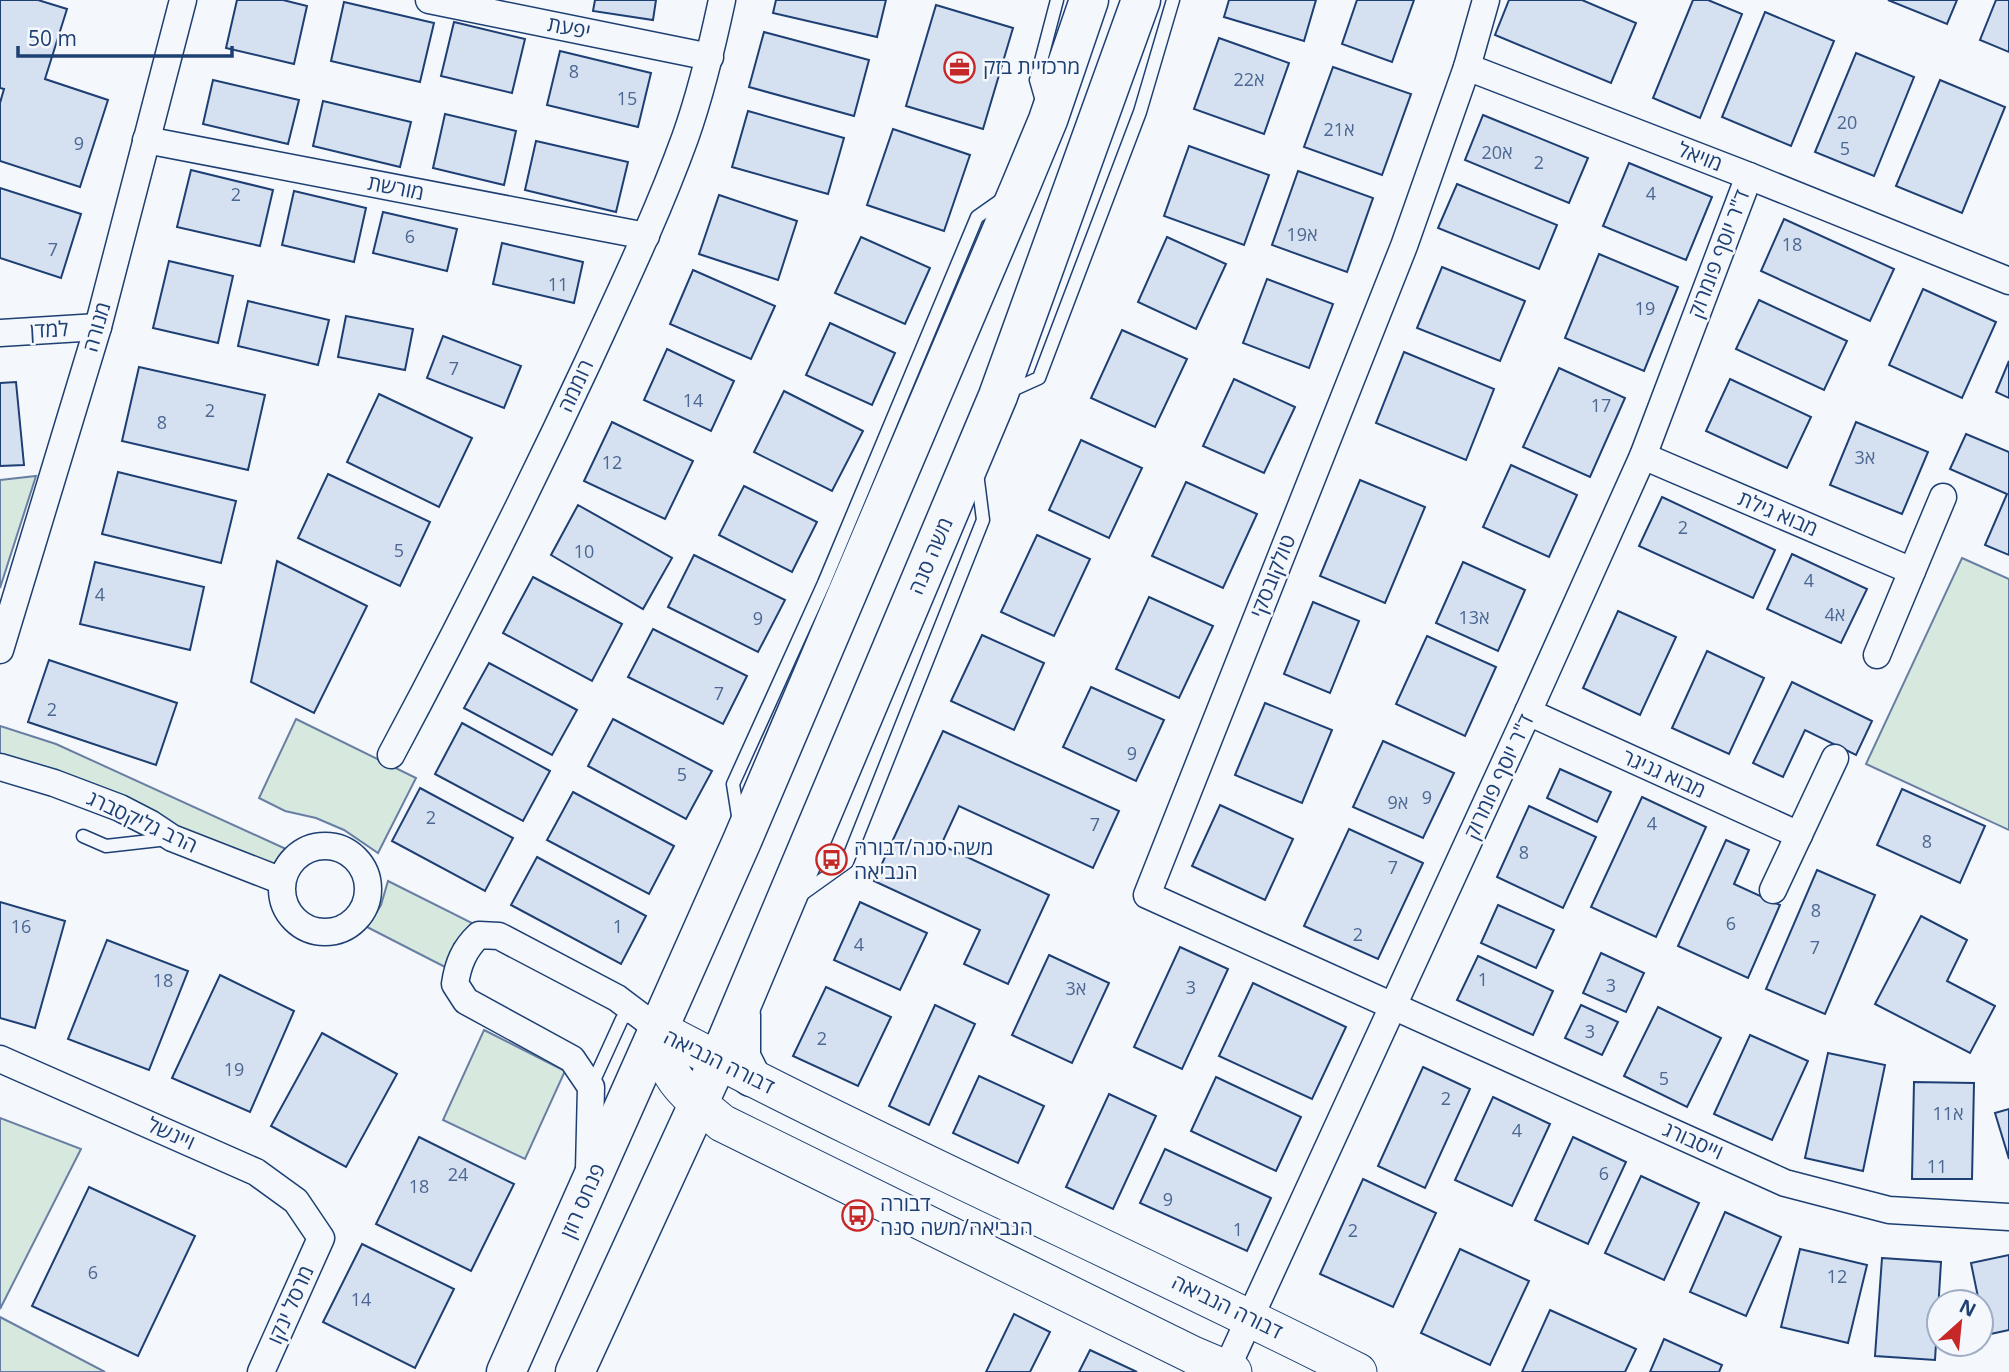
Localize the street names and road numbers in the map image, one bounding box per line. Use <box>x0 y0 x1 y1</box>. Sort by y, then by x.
street label: יפעת <box>545 9 593 45</box>
street label: מויאל <box>1674 135 1727 177</box>
street label: מורשת <box>366 168 427 206</box>
street label: ד"ר יוסף פומרוק <box>1681 185 1756 322</box>
street label: מנורה <box>76 298 117 355</box>
street label: למדן <box>29 314 69 344</box>
street label: רוממה <box>551 355 599 416</box>
street label: מבוא גילת <box>1734 484 1823 542</box>
street label: משה סנה <box>901 513 959 599</box>
street label: טולקובסקי <box>1243 530 1301 621</box>
street label: ד"ר יוסף פומרוק <box>1457 709 1540 844</box>
street label: מבוא גניגר <box>1618 742 1711 804</box>
street label: הרב גליקסברג <box>83 783 202 859</box>
street label: דבורה הנביאה <box>659 1022 780 1100</box>
street label: ויינשל <box>143 1110 200 1156</box>
street label: וייסבורג <box>1659 1114 1728 1166</box>
street label: פנחס רוזן <box>553 1159 611 1243</box>
street label: מרסל ינקו <box>260 1261 320 1348</box>
street label: דבורה הנביאה <box>1167 1267 1288 1345</box>

